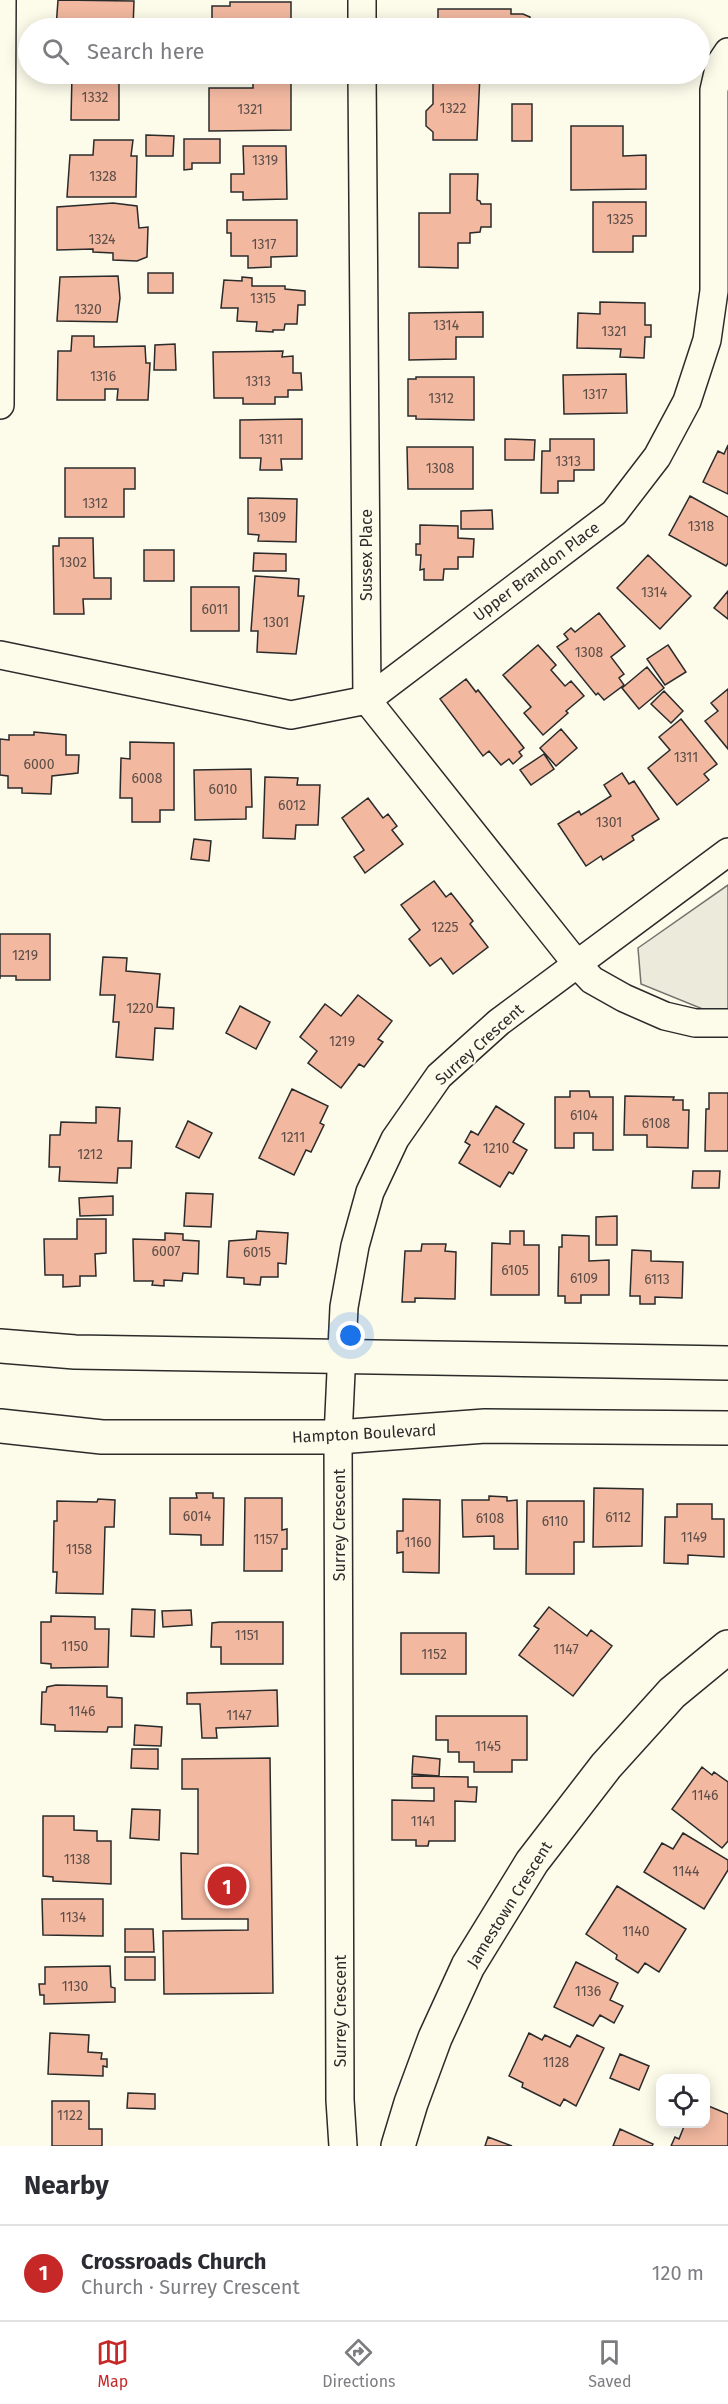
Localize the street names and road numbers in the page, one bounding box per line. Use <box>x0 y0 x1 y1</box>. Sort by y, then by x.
street label: Sussex Place <box>357 509 376 601</box>
street label: Upper Brandon Place <box>469 518 603 625</box>
street label: Surrey Crescent <box>431 1000 528 1089</box>
street label: Hampton Boulevard <box>291 1420 437 1447</box>
street label: Surrey Crescent <box>330 1469 349 1581</box>
street label: Jamestown Crescent <box>463 1837 556 1971</box>
street label: Surrey Crescent <box>331 1955 350 2067</box>

